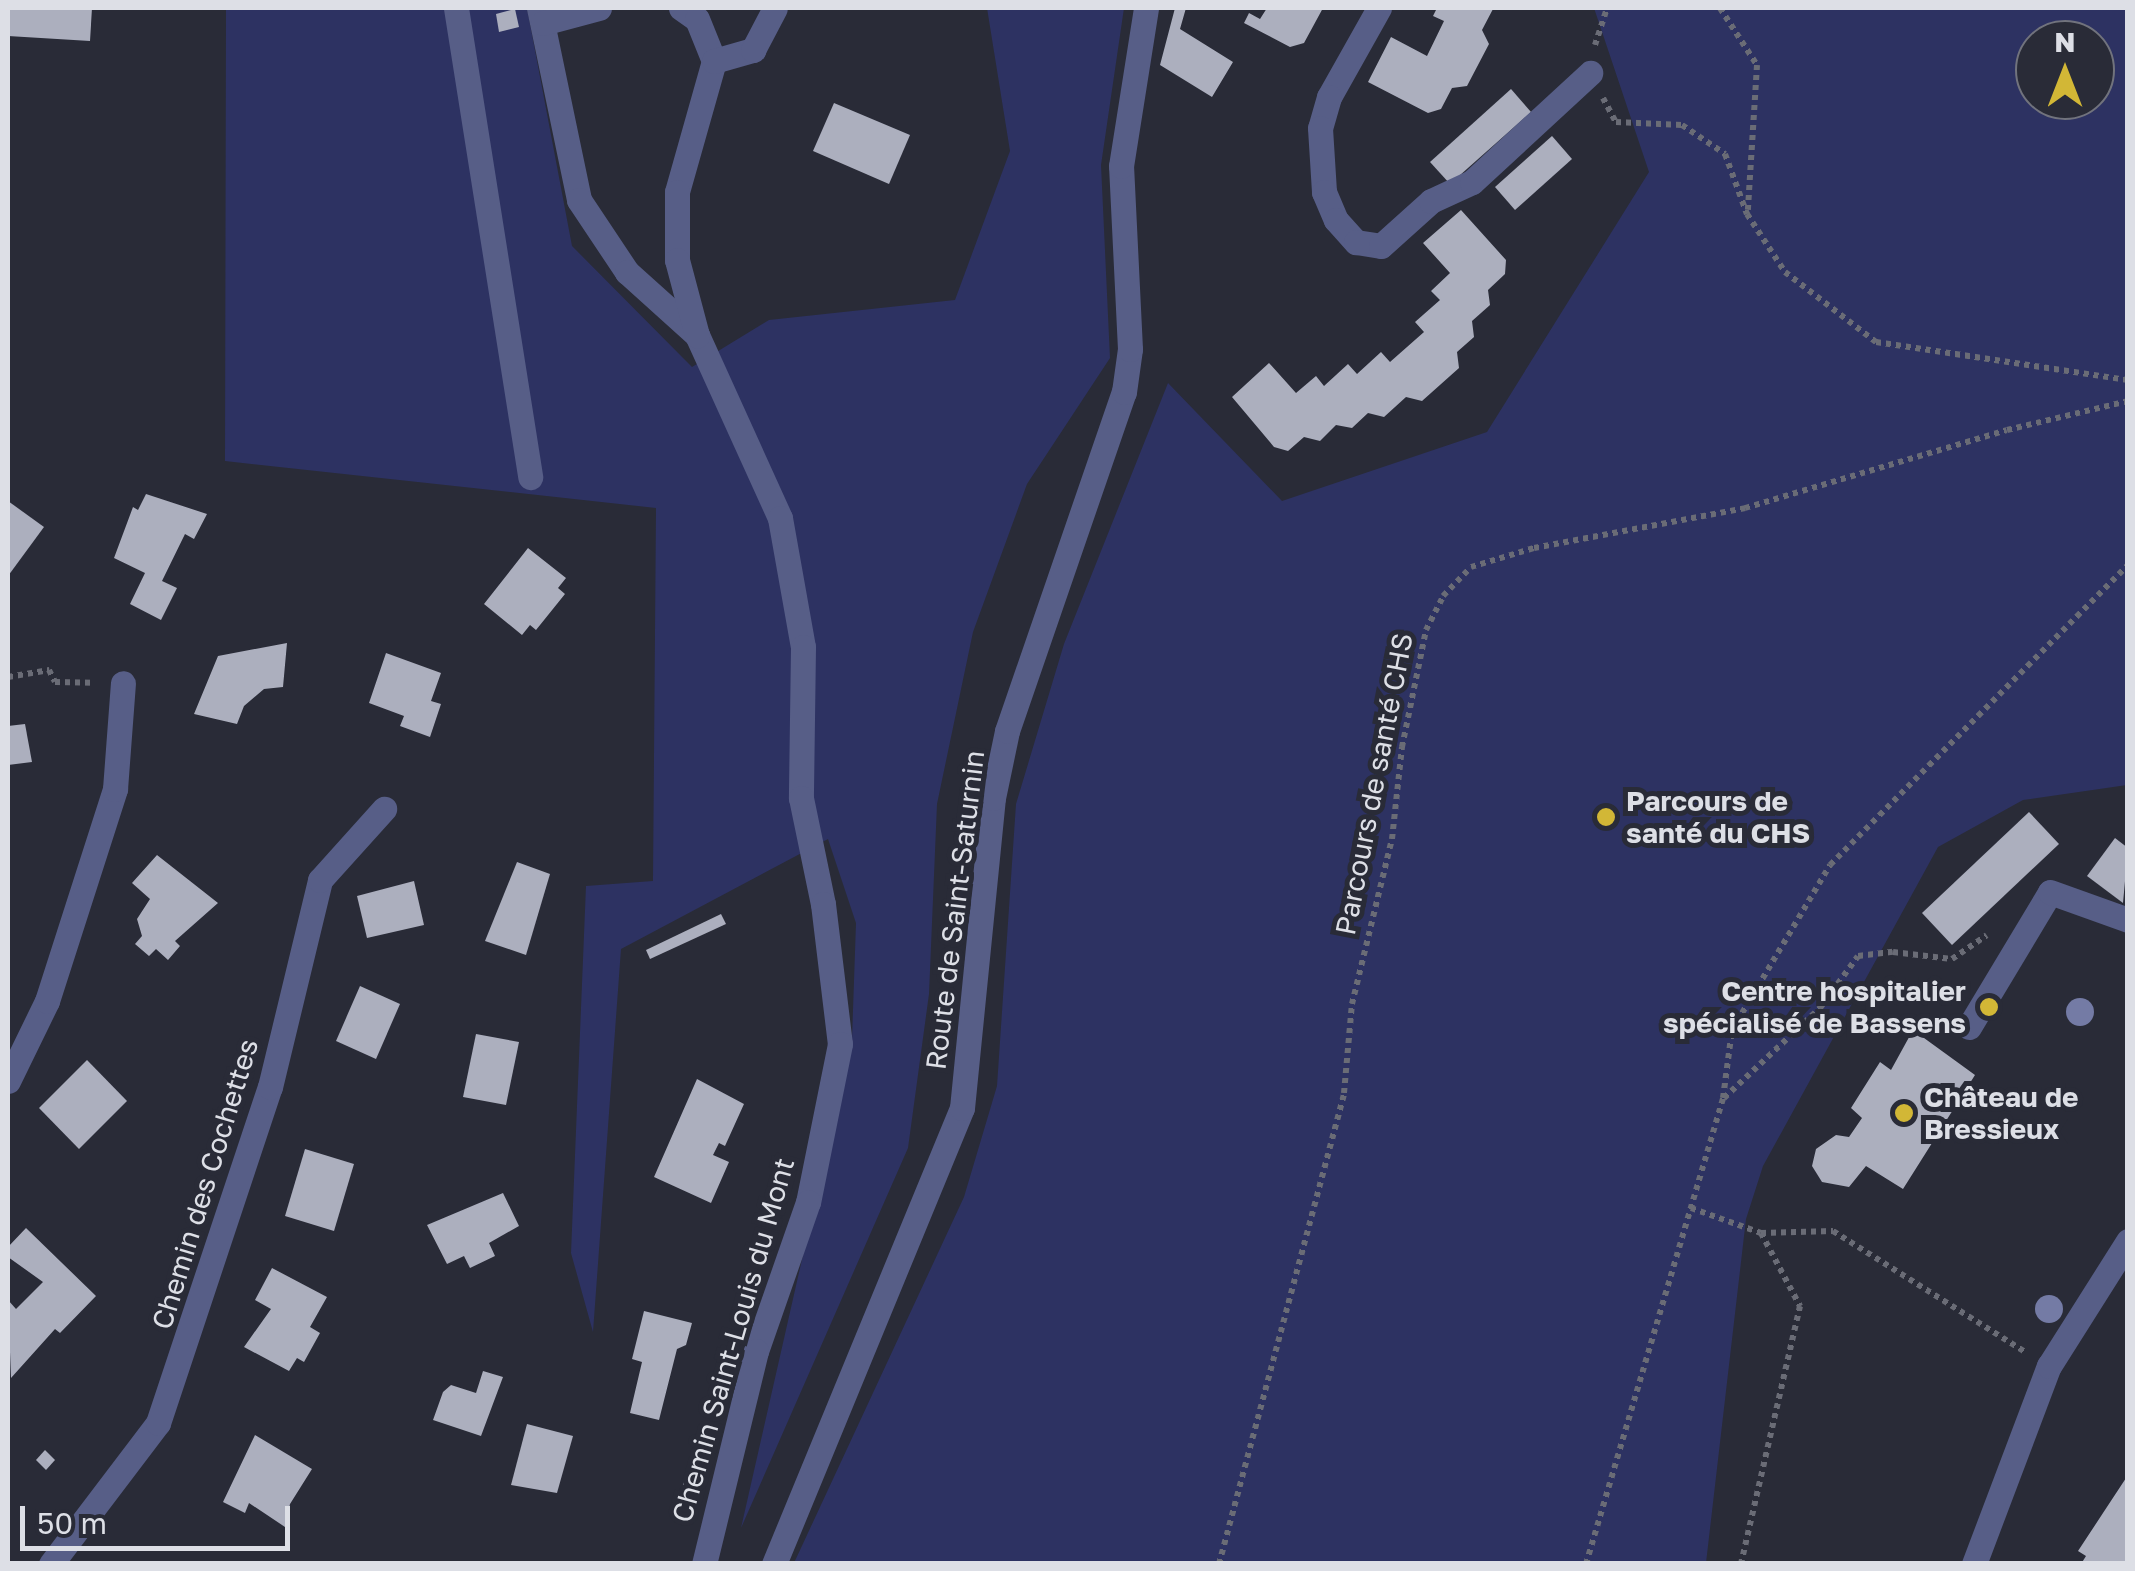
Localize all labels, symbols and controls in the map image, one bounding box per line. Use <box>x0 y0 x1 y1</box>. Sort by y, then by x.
north arrow <box>2015 20 2115 120</box>
text: N <box>2054 25 2076 58</box>
street label: Parcours de santé CHS <box>1328 630 1420 938</box>
street label: Route de Saint-Saturnin <box>919 748 991 1072</box>
place label: Parcours de santé du CHS <box>1626 784 1810 850</box>
marker: Parcours de santé du CHS <box>1595 806 1617 828</box>
place label: Centre hospitalier spécialisé de Bassens <box>1663 974 1966 1040</box>
marker: Centre hospitalier spécialisé de Bassens <box>1976 994 2002 1020</box>
street label: Chemin des Cochettes <box>145 1035 265 1333</box>
place label: Château de Bressieux <box>1924 1080 2078 1146</box>
marker: Château de Bressieux <box>1893 1102 1915 1124</box>
street label: Chemin Saint-Louis du Mont <box>665 1154 801 1526</box>
scale bar <box>25 1486 295 1548</box>
text: 50 m <box>37 1505 107 1541</box>

